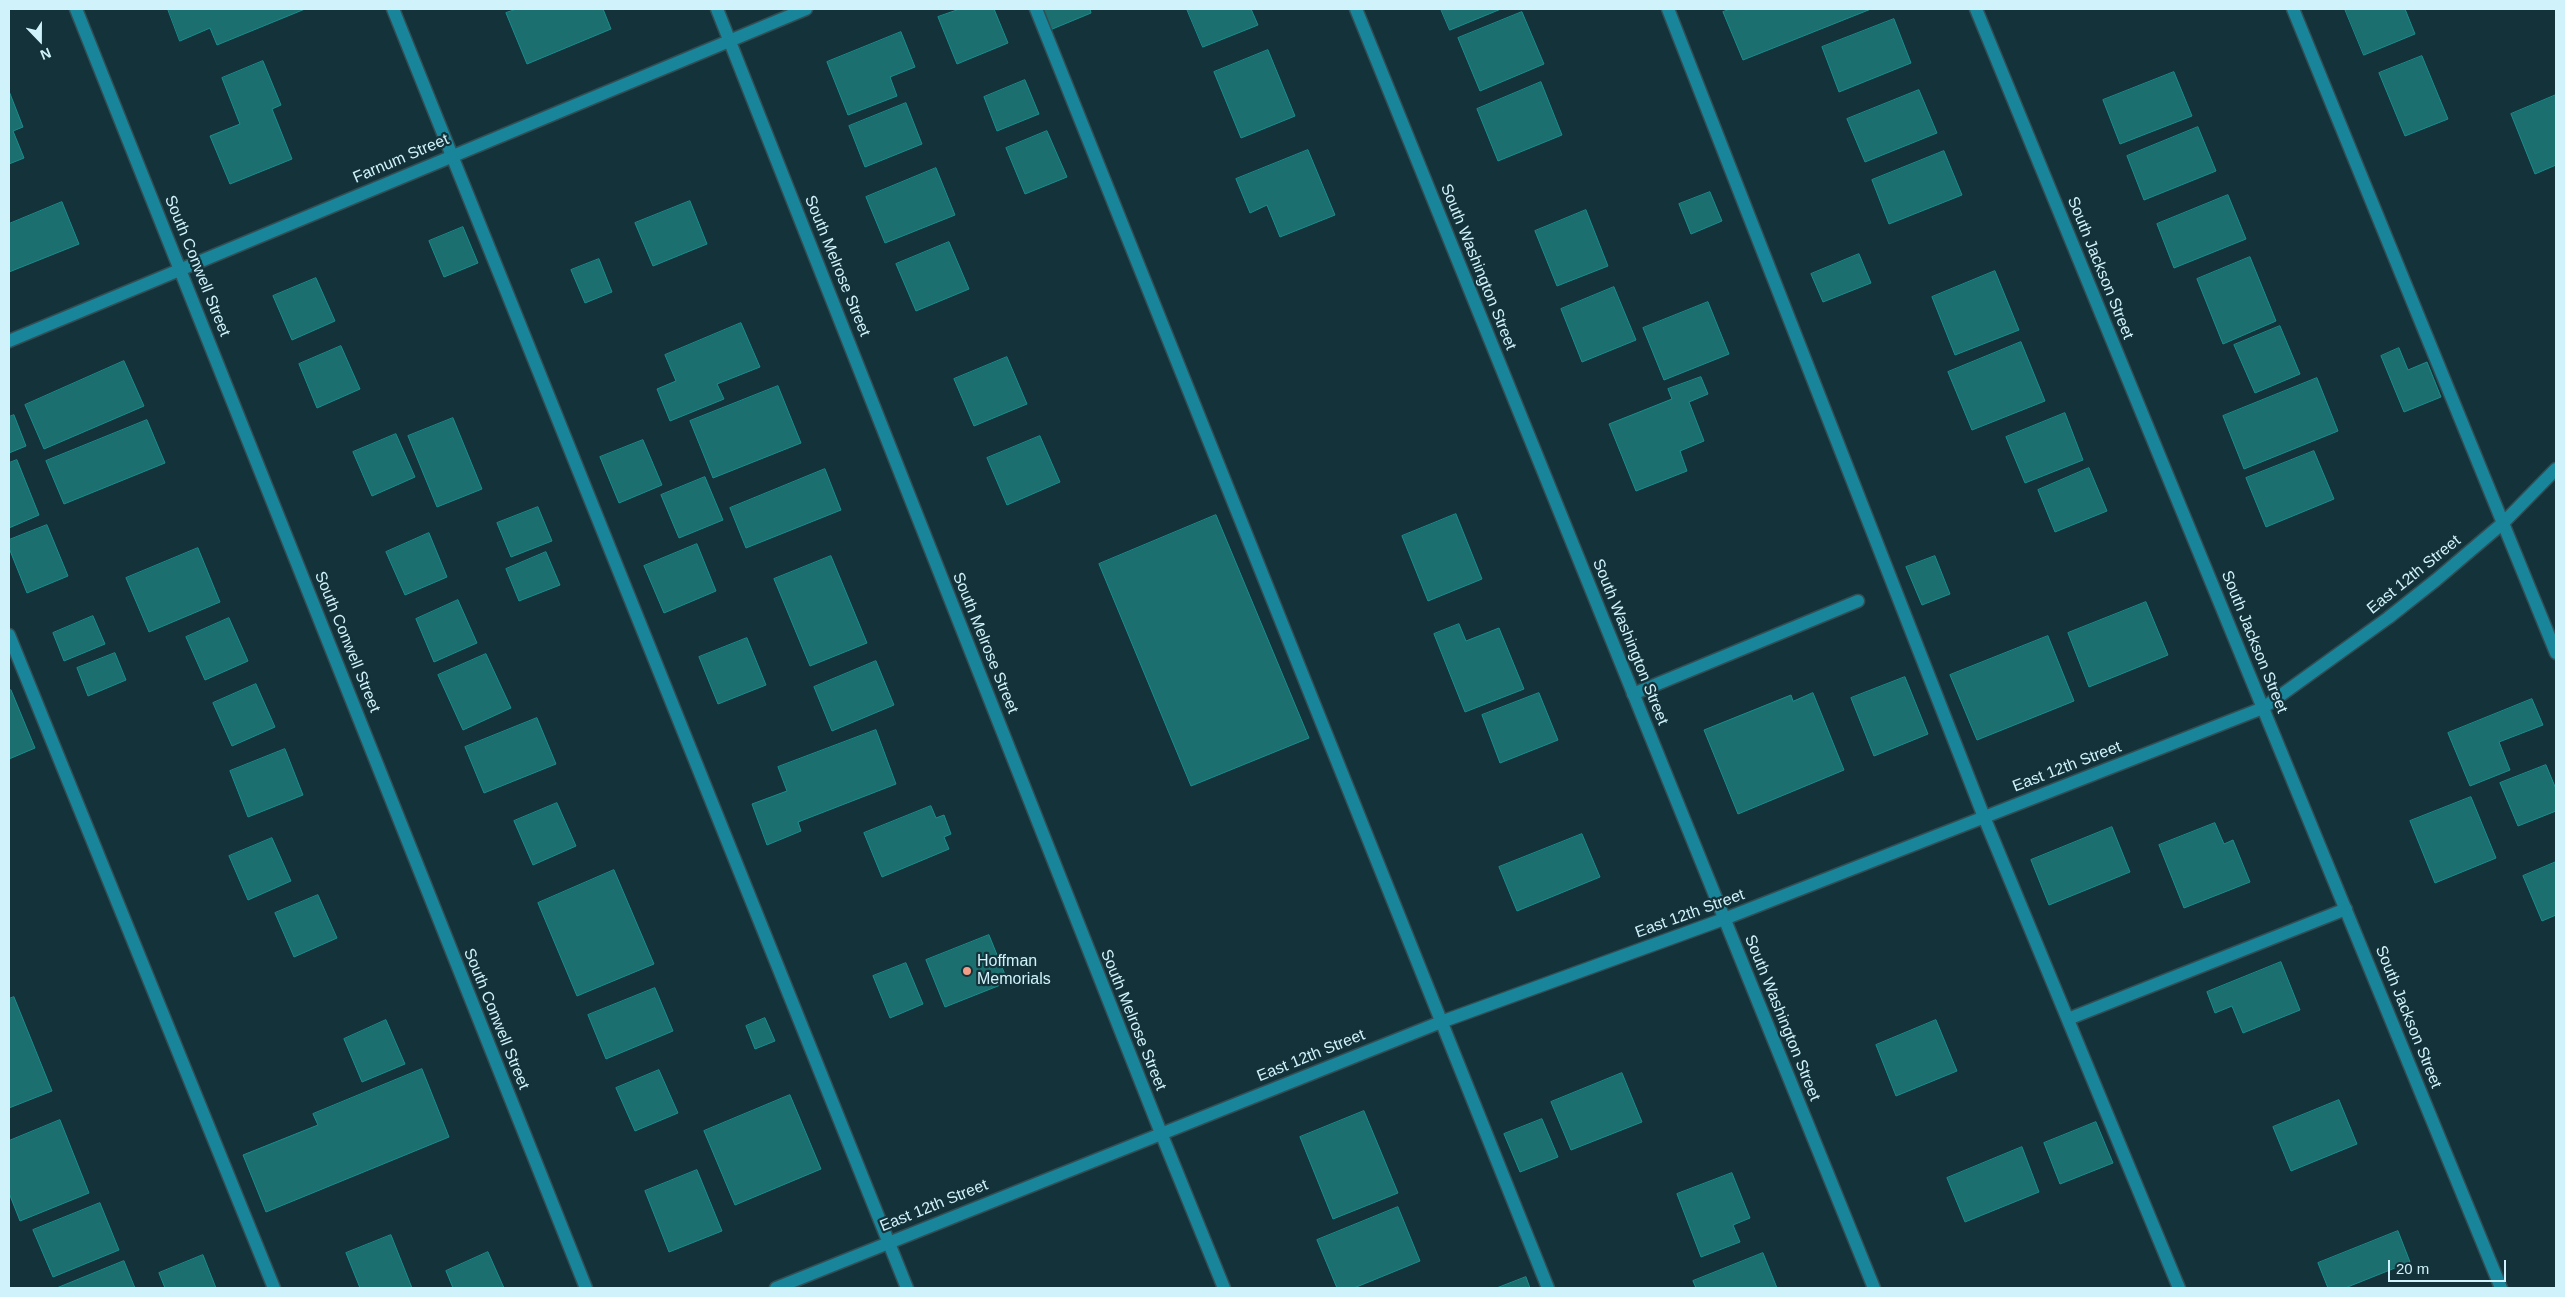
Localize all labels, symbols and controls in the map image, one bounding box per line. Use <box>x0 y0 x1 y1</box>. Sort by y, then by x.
north arrow <box>15 15 65 65</box>
text: N <box>38 45 53 63</box>
street label: Farnum Street <box>350 130 452 188</box>
street label: South Washington Street <box>1436 181 1520 353</box>
street label: South Conwell Street <box>160 193 234 339</box>
street label: South Melrose Street <box>800 193 874 339</box>
street label: South Jackson Street <box>2063 194 2137 342</box>
street label: East 12th Street <box>2363 531 2465 619</box>
street label: South Washington Street <box>1588 556 1672 728</box>
street label: South Jackson Street <box>2217 568 2291 716</box>
street label: South Conwell Street <box>310 569 384 715</box>
street label: South Melrose Street <box>948 570 1022 716</box>
street label: East 12th Street <box>2010 737 2124 797</box>
street label: East 12th Street <box>1633 885 1747 943</box>
street label: South Washington Street <box>1740 932 1824 1104</box>
street label: South Jackson Street <box>2371 943 2445 1091</box>
street label: South Conwell Street <box>459 946 533 1092</box>
street label: South Melrose Street <box>1096 947 1170 1093</box>
place label: Hoffman Memorials <box>977 952 1051 990</box>
marker: Hoffman Memorials <box>961 965 973 977</box>
street label: East 12th Street <box>1254 1026 1368 1086</box>
street label: East 12th Street <box>877 1176 991 1236</box>
scale bar <box>2390 1250 2508 1282</box>
text: 20 m <box>2396 1260 2429 1277</box>

